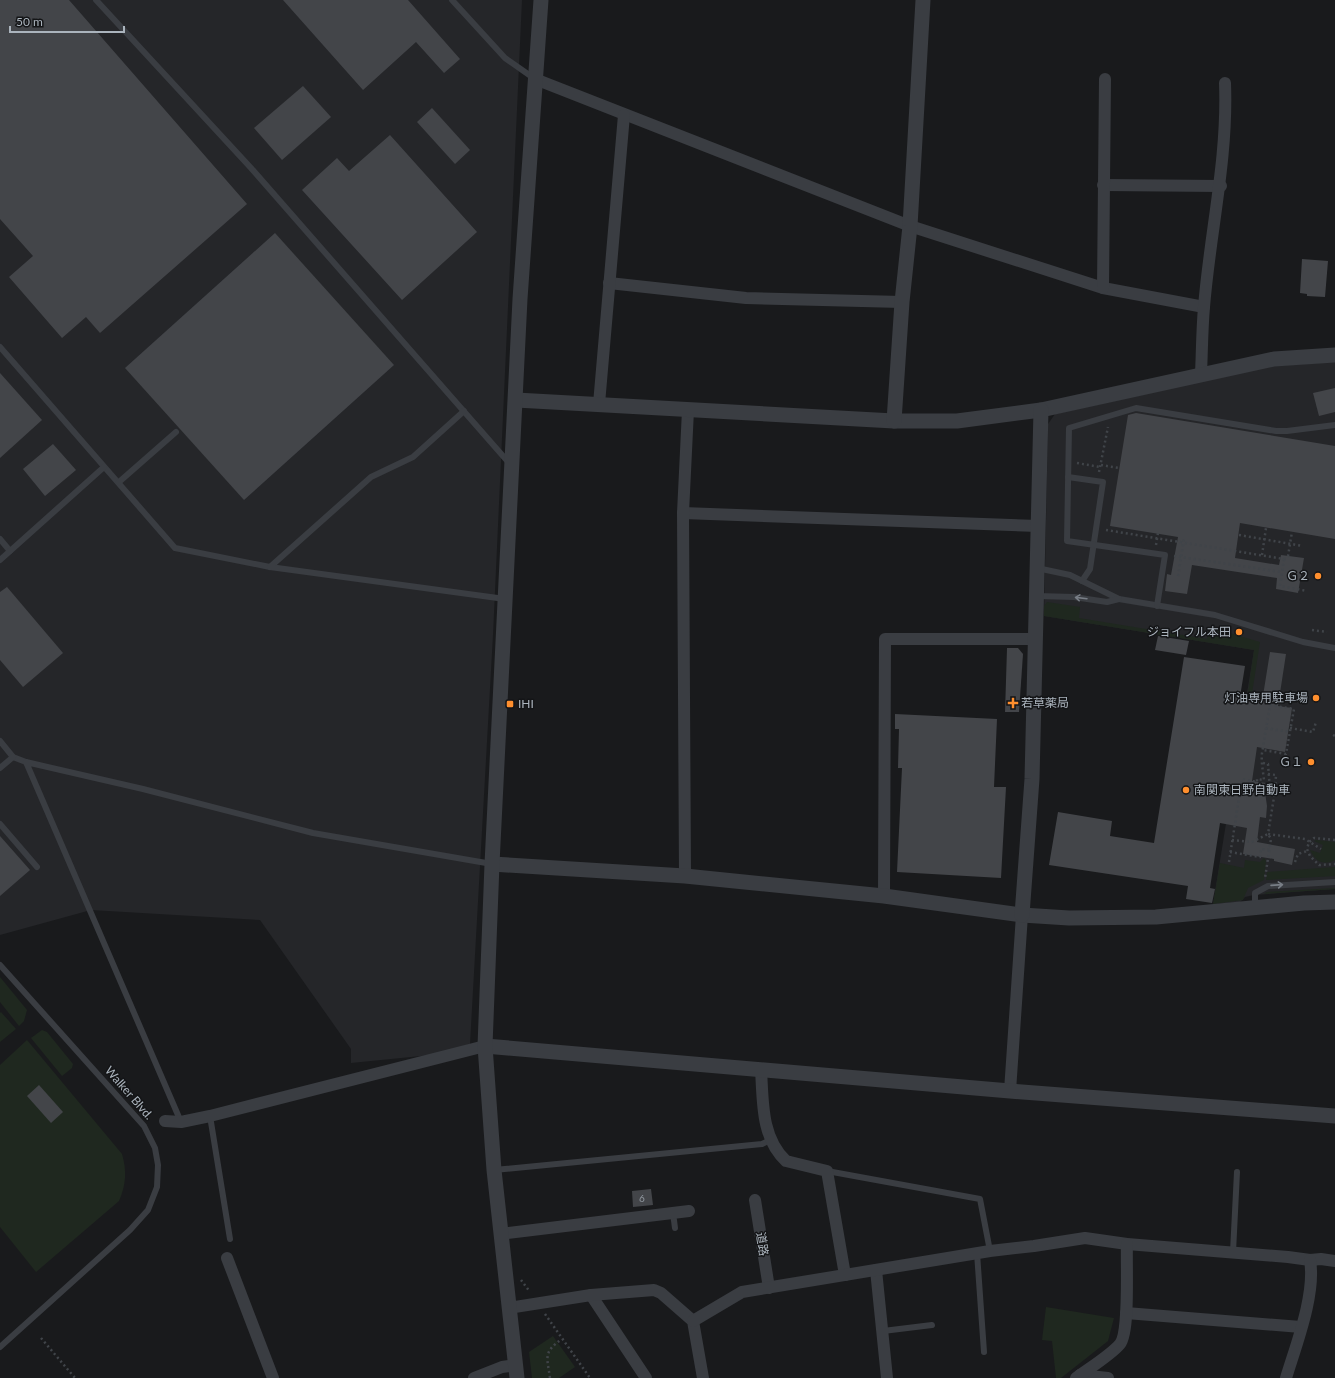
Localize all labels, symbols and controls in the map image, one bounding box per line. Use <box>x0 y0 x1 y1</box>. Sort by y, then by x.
scale bar <box>10 8 124 34</box>
text: 50 m <box>16 14 43 29</box>
place label: Ｇ２ <box>1286 568 1310 583</box>
marker: Ｇ２ <box>1313 571 1323 581</box>
one-way arrow <box>1074 594 1087 602</box>
place label: ジョイフル本田 <box>1147 624 1231 639</box>
marker: ジョイフル本田 <box>1234 627 1244 637</box>
place label: 灯油専用駐車場 <box>1224 690 1308 705</box>
marker: 灯油専用駐車場 <box>1311 693 1321 703</box>
place label: 若草薬局 <box>1021 695 1069 710</box>
place label: IHI <box>518 696 534 711</box>
marker: 若草薬局 <box>1008 698 1018 708</box>
marker: IHI <box>505 699 515 709</box>
place label: Ｇ１ <box>1279 754 1303 769</box>
marker: Ｇ１ <box>1306 757 1316 767</box>
place label: 南関東日野自動車 <box>1194 782 1290 797</box>
marker: 南関東日野自動車 <box>1181 785 1191 795</box>
one-way arrow <box>1270 882 1283 889</box>
street label: Walker Blvd. <box>102 1063 157 1123</box>
house number: 6 <box>639 1192 645 1204</box>
street label: 道路 <box>753 1231 772 1257</box>

